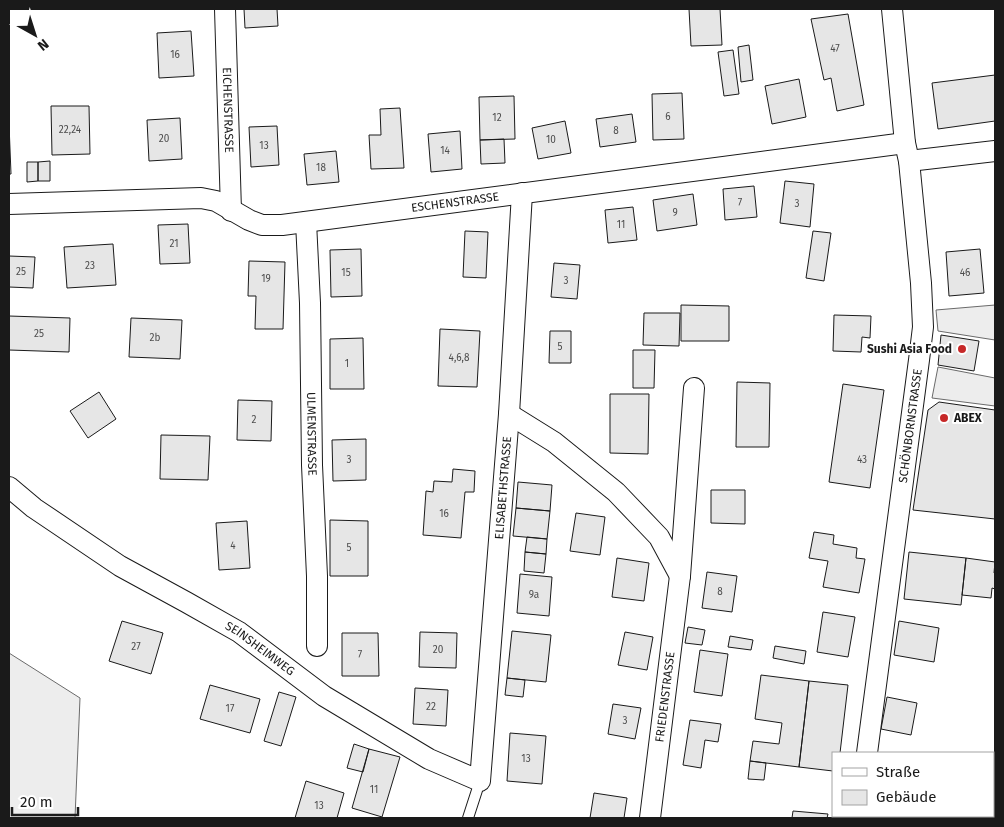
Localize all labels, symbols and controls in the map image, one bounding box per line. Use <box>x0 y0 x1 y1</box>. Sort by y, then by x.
north arrow <box>10 10 60 60</box>
text: N <box>34 35 52 54</box>
house number: 47 <box>830 43 840 55</box>
house number: 16 <box>170 49 180 61</box>
street label: EICHENSTRASSE <box>220 67 236 153</box>
house number: 6 <box>665 111 671 123</box>
house number: 12 <box>492 112 502 124</box>
house number: 22,24 <box>59 124 82 136</box>
house number: 8 <box>613 125 619 137</box>
house number: 20 <box>159 133 170 145</box>
house number: 10 <box>546 134 556 146</box>
house number: 13 <box>259 140 269 152</box>
house number: 14 <box>440 145 451 157</box>
house number: 18 <box>316 162 326 174</box>
street label: ESCHENSTRASSE <box>410 190 500 215</box>
house number: 7 <box>738 197 743 209</box>
house number: 3 <box>795 198 800 210</box>
house number: 9 <box>672 207 678 219</box>
house number: 11 <box>617 219 625 231</box>
house number: 21 <box>169 238 179 250</box>
house number: 23 <box>85 260 95 272</box>
house number: 25 <box>16 266 26 278</box>
house number: 15 <box>341 267 351 279</box>
house number: 46 <box>960 267 970 279</box>
house number: 19 <box>261 273 271 285</box>
house number: 3 <box>564 275 569 287</box>
house number: 25 <box>34 328 44 340</box>
house number: 2b <box>150 332 161 344</box>
house number: 5 <box>557 341 563 353</box>
place label: Sushi Asia Food <box>867 342 952 356</box>
marker: Sushi Asia Food <box>956 343 968 355</box>
house number: 4,6,8 <box>449 352 470 364</box>
house number: 1 <box>345 358 349 370</box>
street label: SCHÖNBORNSTRASSE <box>896 368 925 484</box>
street label: ULMENSTRASSE <box>304 392 319 476</box>
place label: ABEX <box>953 411 983 425</box>
marker: ABEX <box>938 412 950 424</box>
house number: 2 <box>252 414 257 426</box>
street label: ELISABETHSTRASSE <box>492 436 514 540</box>
house number: 3 <box>347 454 352 466</box>
house number: 43 <box>857 454 867 466</box>
house number: 16 <box>439 508 449 520</box>
house number: 4 <box>230 540 236 552</box>
house number: 5 <box>346 542 352 554</box>
house number: 8 <box>717 586 723 598</box>
house number: 9a <box>529 589 539 601</box>
street label: SEINSHEIMWEG <box>223 619 297 678</box>
house number: 27 <box>131 641 141 653</box>
house number: 20 <box>433 644 444 656</box>
house number: 7 <box>358 649 363 661</box>
street label: FRIEDENSTRASSE <box>652 651 678 743</box>
house number: 22 <box>426 701 436 713</box>
house number: 17 <box>226 703 235 715</box>
house number: 3 <box>623 715 628 727</box>
legend <box>832 752 994 817</box>
house number: 13 <box>521 753 531 765</box>
text: Straße <box>876 763 920 781</box>
scale bar <box>12 784 79 816</box>
house number: 11 <box>370 784 378 796</box>
text: Gebäude <box>876 788 936 806</box>
text: 20 m <box>20 793 53 811</box>
house number: 13 <box>314 800 324 812</box>

